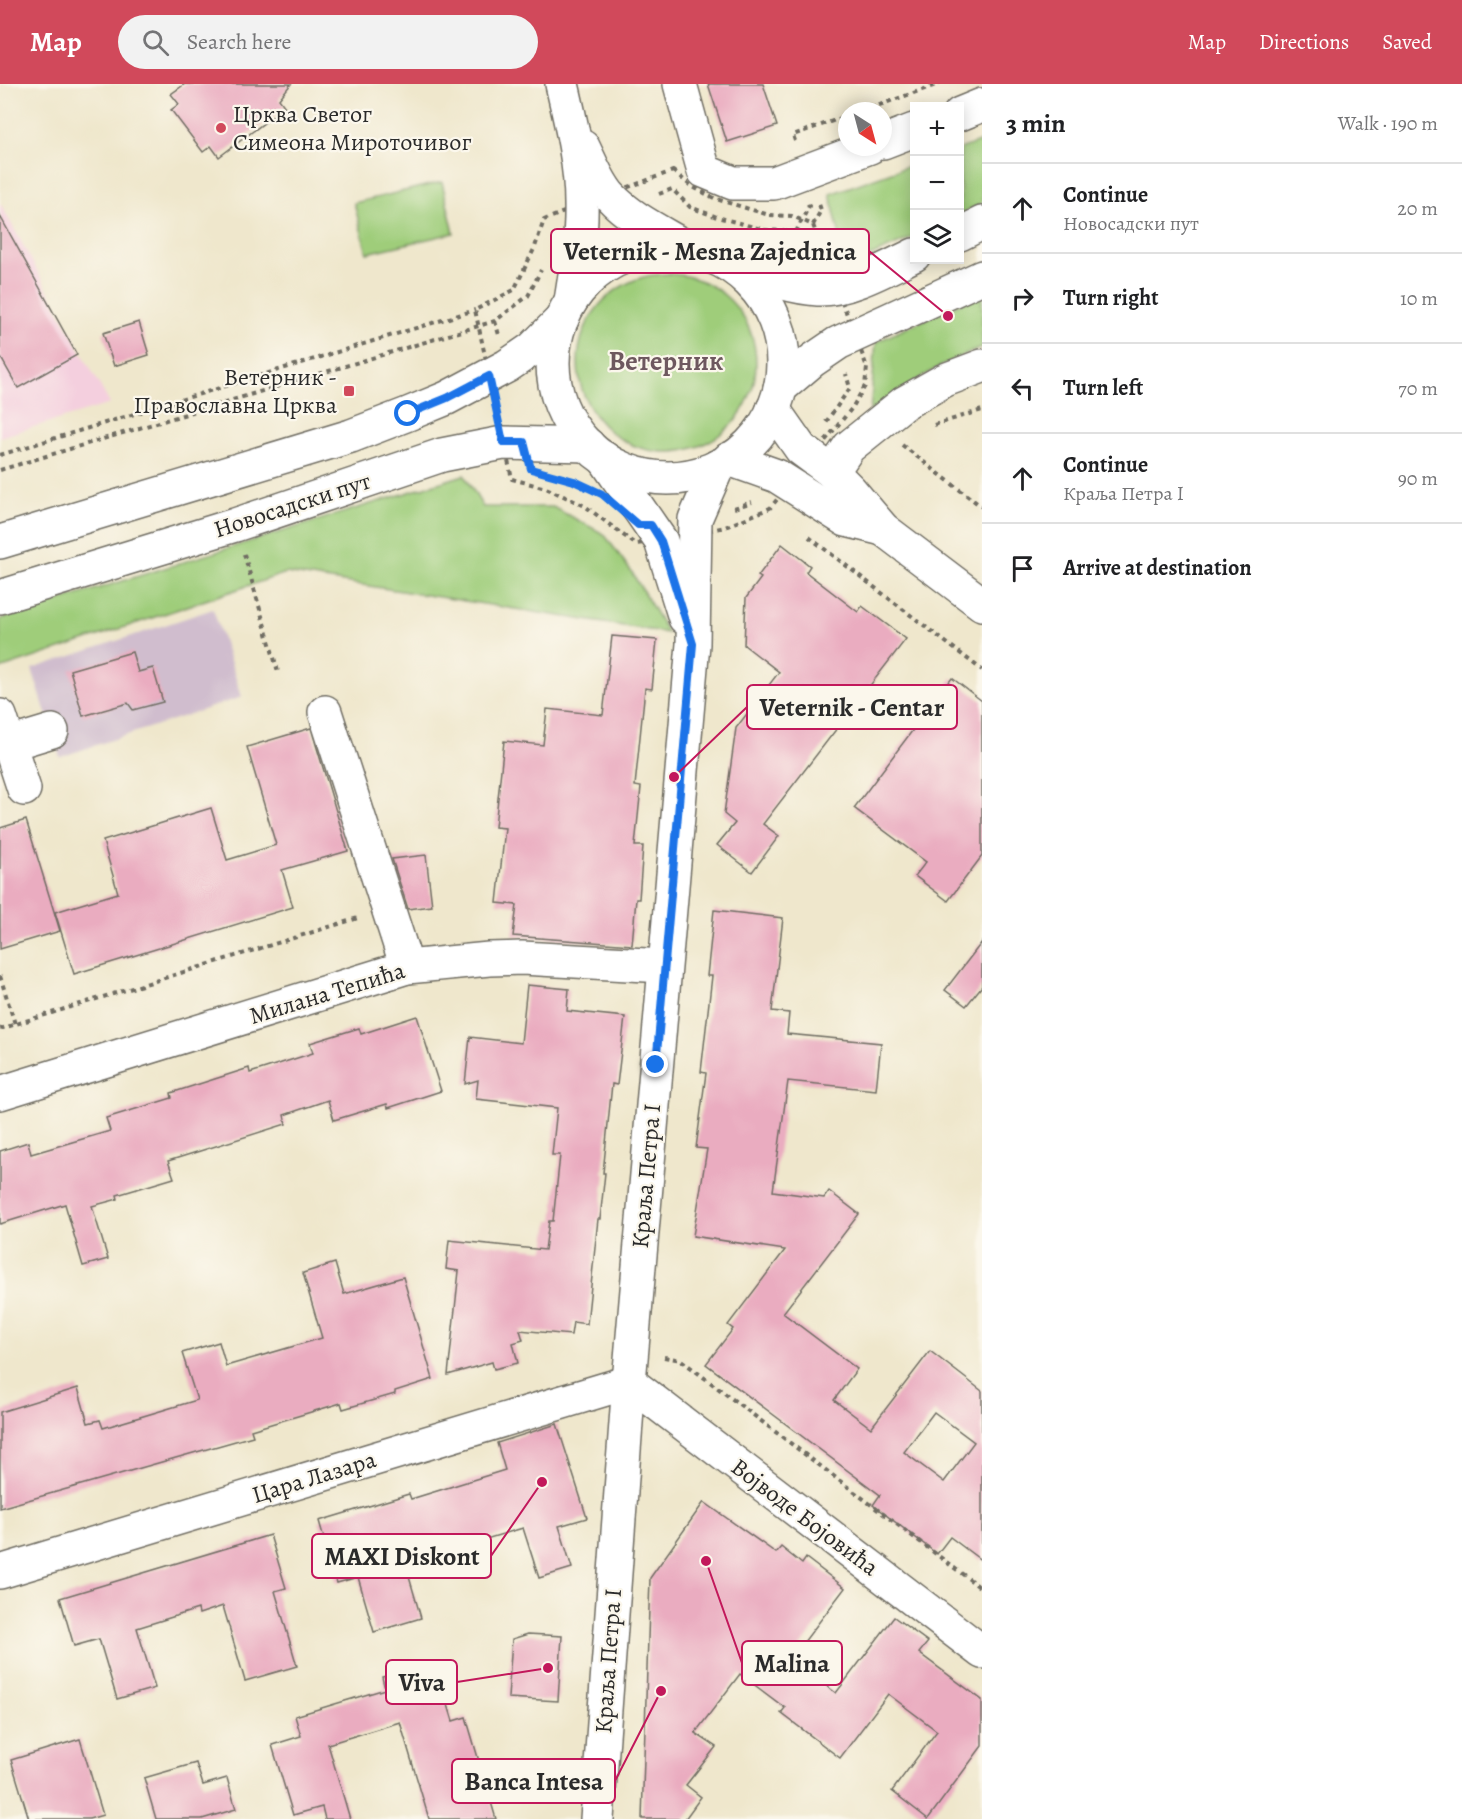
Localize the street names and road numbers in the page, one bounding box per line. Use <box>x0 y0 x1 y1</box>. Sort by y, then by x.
street label: Новосадски пут <box>209 464 375 545</box>
street label: Милана Тепића <box>245 954 409 1032</box>
street label: Краља Петра I <box>624 1102 668 1250</box>
street label: Цара Лазара <box>248 1443 380 1511</box>
street label: Војводе Бојовића <box>725 1451 885 1583</box>
street label: Краља Петра I <box>587 1588 629 1734</box>

